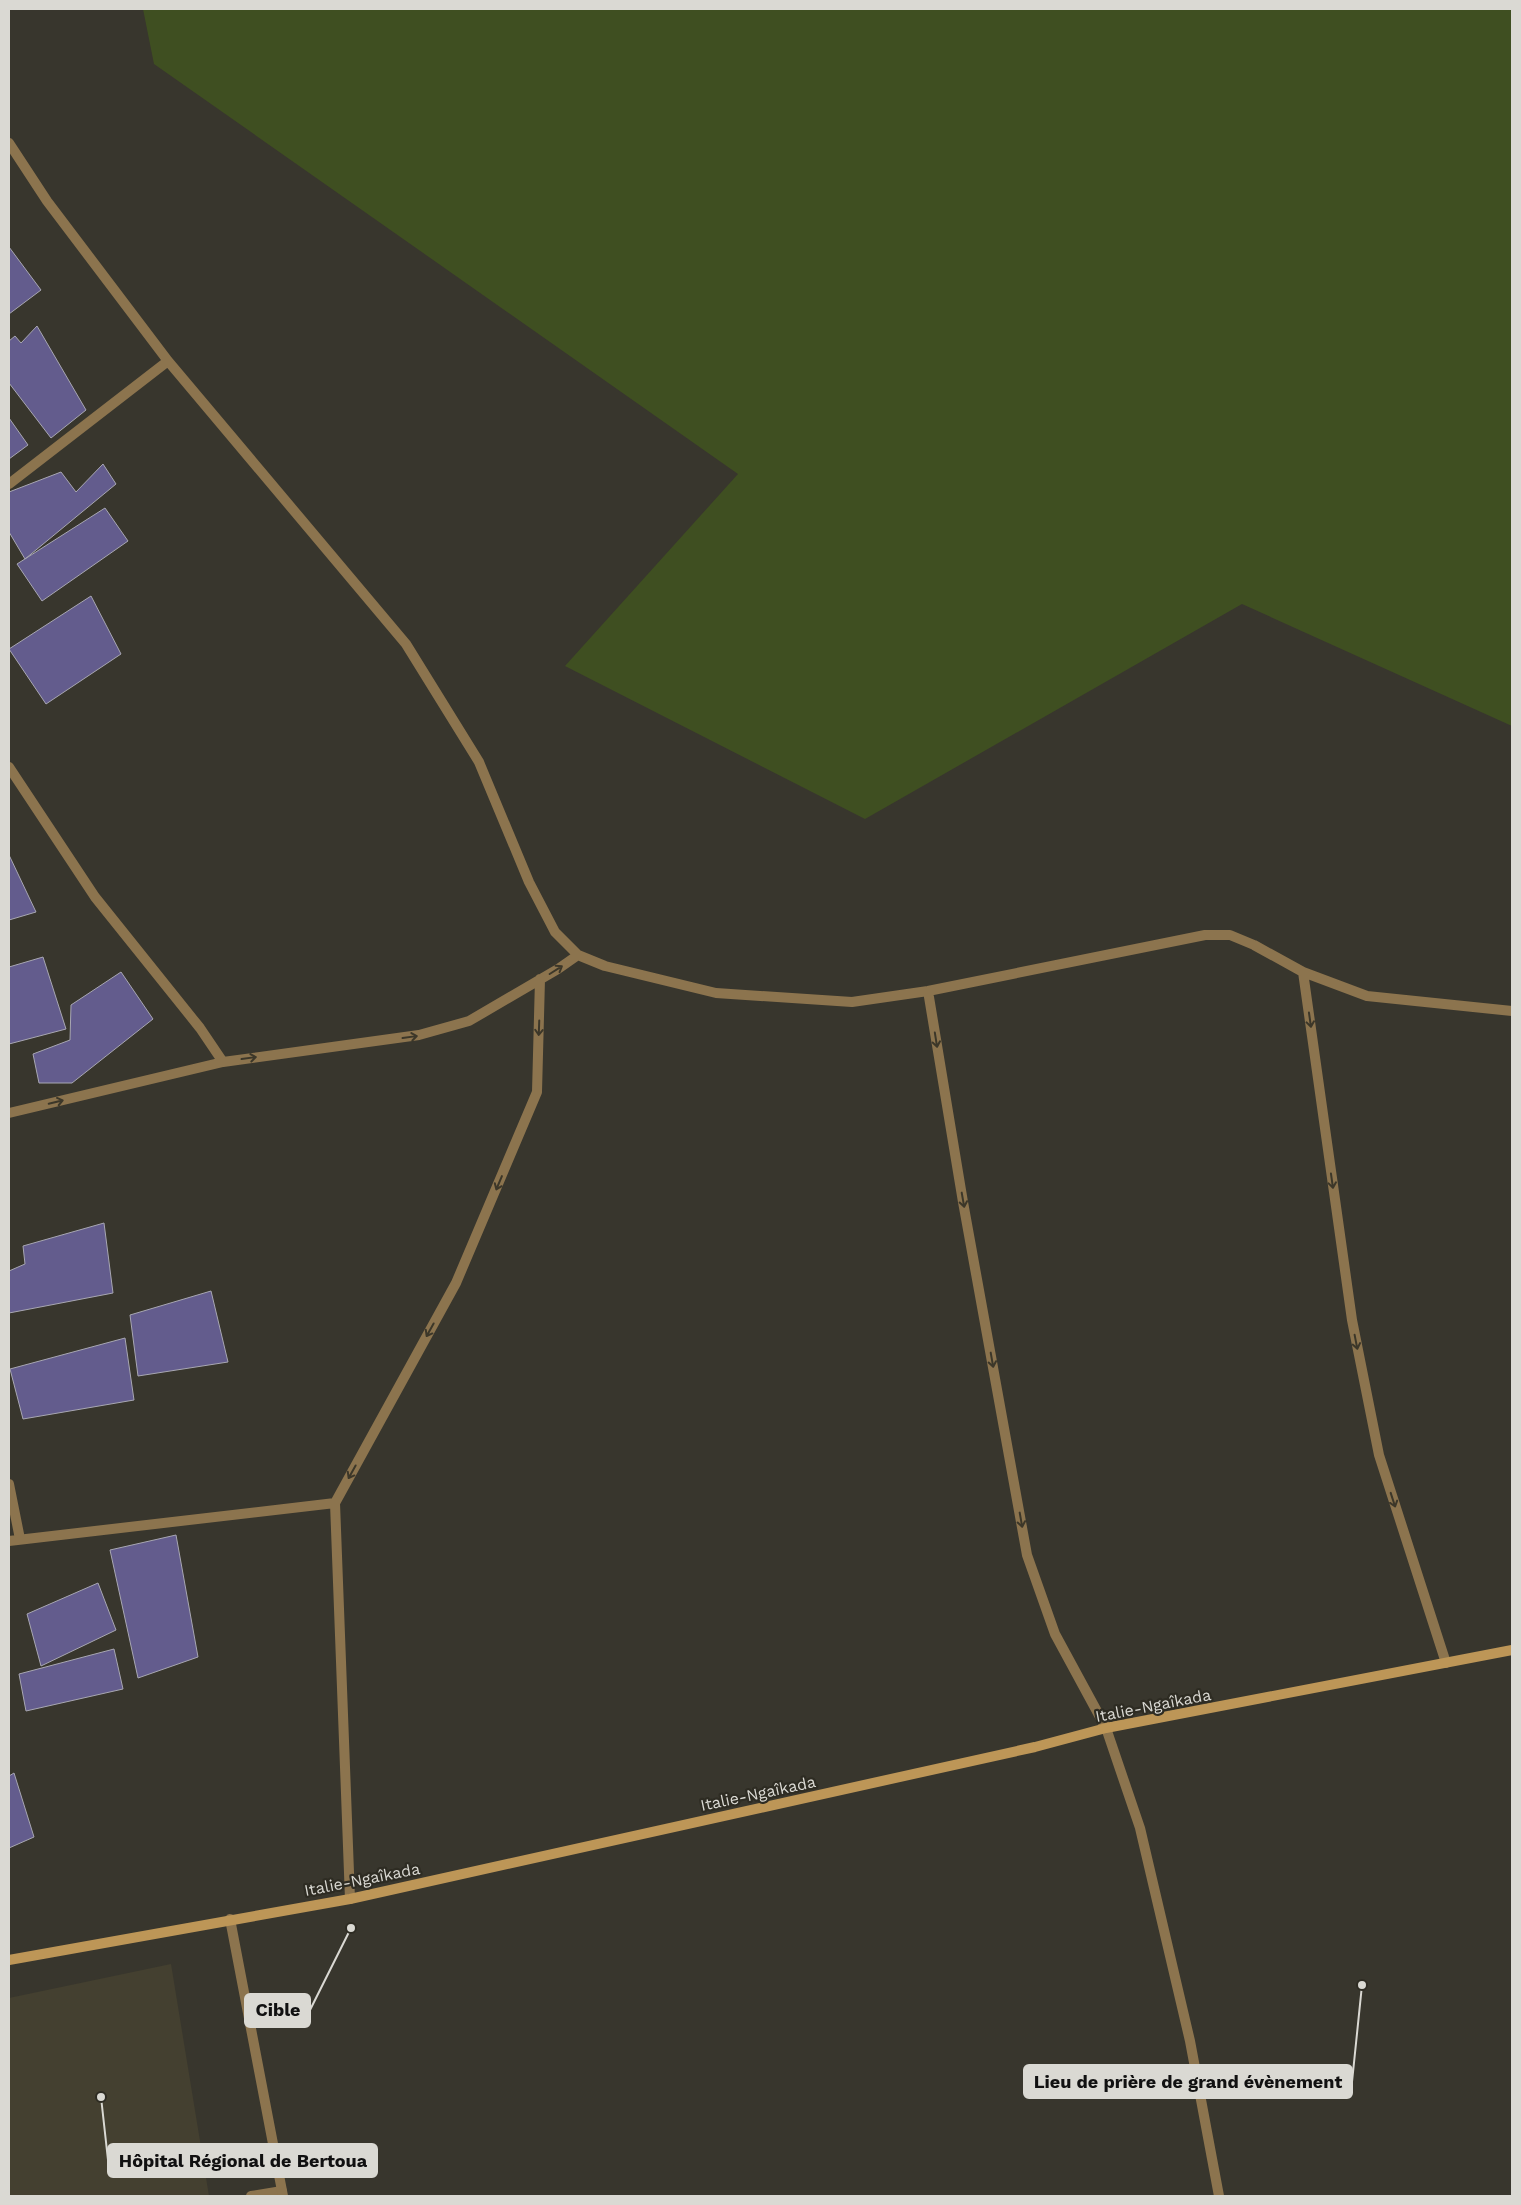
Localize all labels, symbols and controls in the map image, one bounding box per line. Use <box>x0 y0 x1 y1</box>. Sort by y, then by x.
one-way arrow <box>549 964 563 975</box>
one-way arrow <box>1305 1012 1315 1028</box>
one-way arrow <box>534 1020 544 1036</box>
one-way arrow <box>401 1031 417 1041</box>
one-way arrow <box>932 1031 942 1047</box>
one-way arrow <box>240 1053 256 1063</box>
one-way arrow <box>48 1097 64 1106</box>
one-way arrow <box>1327 1173 1337 1189</box>
one-way arrow <box>493 1175 503 1190</box>
one-way arrow <box>959 1191 969 1207</box>
one-way arrow <box>425 1322 434 1337</box>
one-way arrow <box>1352 1333 1361 1349</box>
one-way arrow <box>988 1351 997 1367</box>
one-way arrow <box>347 1465 357 1480</box>
one-way arrow <box>1389 1491 1399 1507</box>
one-way arrow <box>1016 1511 1026 1527</box>
street label: Italie-Ngaîkada <box>1094 1685 1213 1726</box>
street label: Italie-Ngaîkada <box>699 1772 818 1815</box>
street label: Italie-Ngaîkada <box>303 1859 422 1900</box>
callout: Cible <box>245 1994 310 2027</box>
text: Cible <box>255 1999 301 2020</box>
callout: Lieu de prière de grand évènement <box>1024 2065 1352 2098</box>
text: Lieu de prière de grand évènement <box>1034 2071 1342 2092</box>
callout: Hôpital Régional de Bertoua <box>108 2144 377 2177</box>
text: Hôpital Régional de Bertoua <box>119 2150 368 2171</box>

